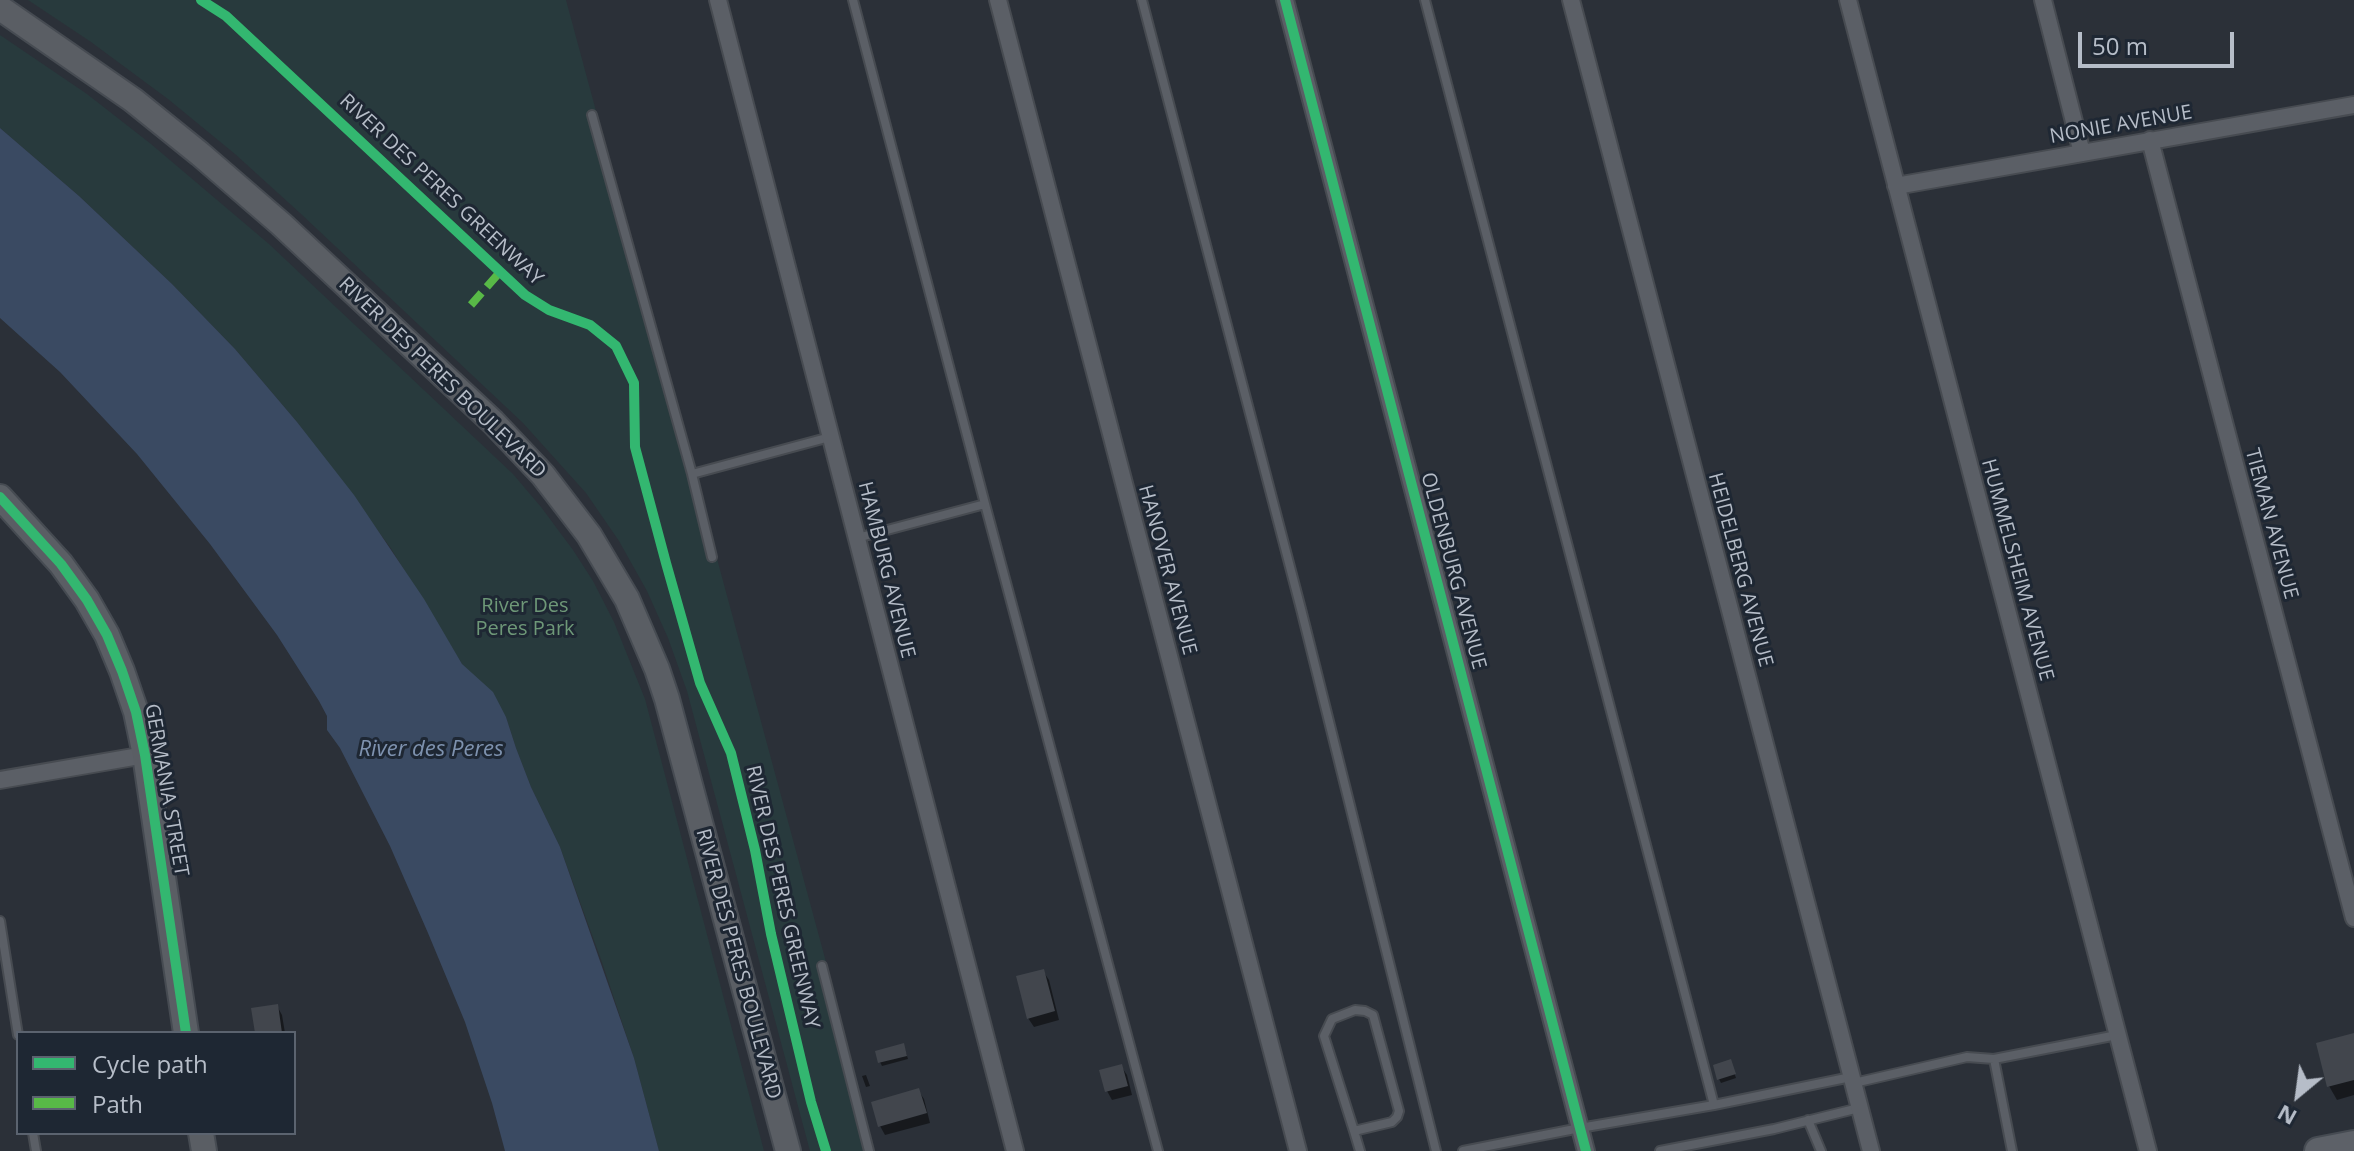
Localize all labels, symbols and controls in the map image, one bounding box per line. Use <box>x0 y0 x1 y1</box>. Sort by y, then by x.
scale bar <box>2082 16 2238 66</box>
text: 50 m <box>2092 29 2148 62</box>
street label: RIVER DES PERES GREENWAY <box>334 89 548 291</box>
street label: NONIE AVENUE <box>2048 101 2194 149</box>
street label: RIVER DES PERES BOULEVARD <box>333 272 551 484</box>
street label: TIEMAN AVENUE <box>2239 446 2303 602</box>
street label: HUMMELSHEIM AVENUE <box>1976 456 2058 684</box>
street label: OLDENBURG AVENUE <box>1415 470 1491 672</box>
street label: HEIDELBERG AVENUE <box>1703 470 1777 670</box>
street label: HAMBURG AVENUE <box>852 479 920 661</box>
street label: HANOVER AVENUE <box>1133 482 1201 658</box>
park label: River Des Peres Park <box>475 594 575 641</box>
street label: GERMANIA STREET <box>139 702 193 878</box>
water label: River des Peres <box>358 737 504 763</box>
street label: RIVER DES PERES GREENWAY <box>740 763 824 1031</box>
street label: RIVER DES PERES BOULEVARD <box>690 826 786 1102</box>
legend <box>16 1031 296 1135</box>
text: Cycle path <box>92 1047 208 1080</box>
north arrow <box>2258 1055 2338 1135</box>
text: Path <box>92 1087 143 1120</box>
text: N <box>2271 1099 2301 1133</box>

